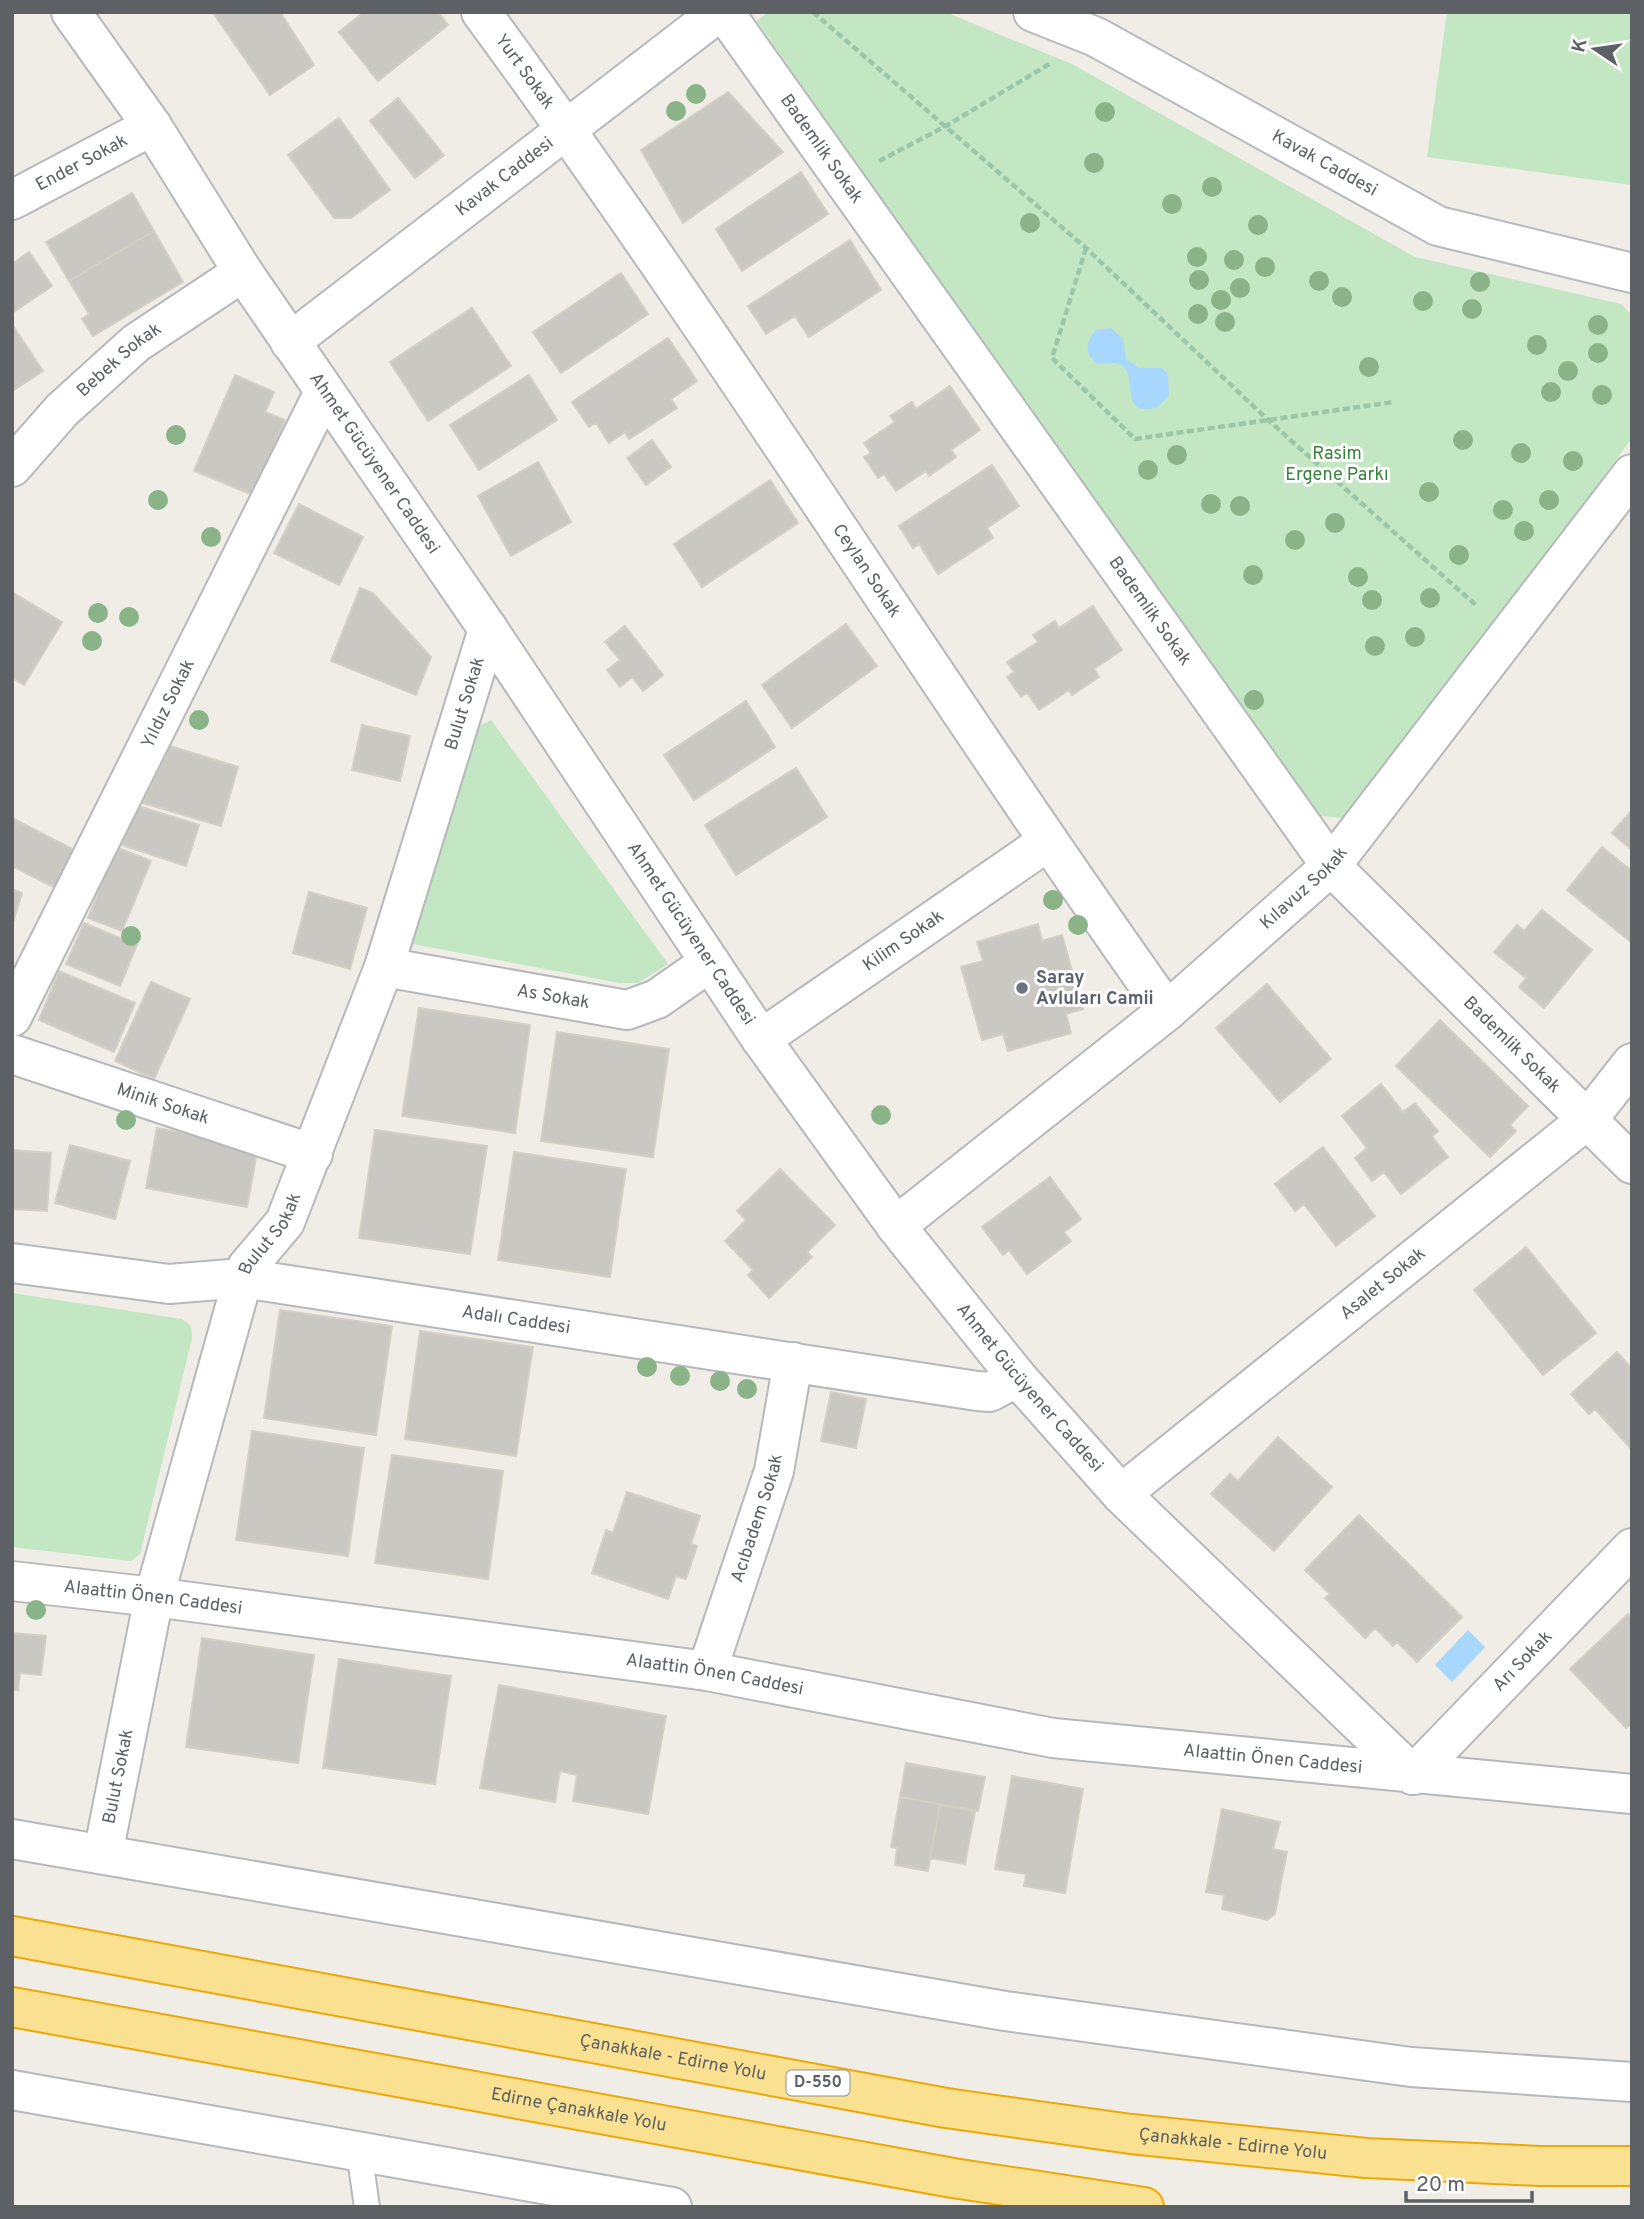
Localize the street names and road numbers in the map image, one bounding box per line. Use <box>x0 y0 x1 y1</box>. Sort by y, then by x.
street label: Yurt Sokak <box>490 30 559 114</box>
street label: Bademlik Sokak <box>775 90 868 208</box>
street label: Kavak Caddesi <box>1268 125 1382 202</box>
street label: Ender Sokak <box>32 129 132 197</box>
street label: Kavak Caddesi <box>451 132 558 222</box>
street label: Bebek Sokak <box>72 318 166 402</box>
street label: Ahmet Gücüyener Caddesi <box>304 368 445 559</box>
street label: Ceylan Sokak <box>827 520 906 622</box>
street label: Bademlik Sokak <box>1103 552 1196 670</box>
street label: Bulut Sokak <box>440 654 490 753</box>
street label: Yıldız Sokak <box>136 655 200 752</box>
street label: Ahmet Gücüyener Caddesi <box>622 838 760 1030</box>
street label: Kılavuz Sokak <box>1255 842 1353 935</box>
street label: Kilim Sokak <box>858 905 949 977</box>
street label: As Sokak <box>515 979 592 1015</box>
street label: Bademlik Sokak <box>1458 991 1566 1098</box>
street label: Minik Sokak <box>114 1078 212 1130</box>
street label: Bulut Sokak <box>234 1189 307 1278</box>
street label: Asalet Sokak <box>1335 1242 1431 1325</box>
street label: Ahmet Gücüyener Caddesi <box>951 1299 1108 1477</box>
street label: Adalı Caddesi <box>460 1300 572 1340</box>
street label: Acıbadem Sokak <box>726 1452 788 1585</box>
street label: Alaattin Önen Caddesi <box>63 1575 244 1620</box>
street label: Arı Sokak <box>1488 1626 1558 1697</box>
street label: Alaattin Önen Caddesi <box>624 1649 805 1701</box>
street label: Bulut Sokak <box>98 1727 139 1826</box>
street label: Alaattin Önen Caddesi <box>1182 1739 1363 1779</box>
street label: Çanakkale - Edirne Yolu <box>578 2029 768 2086</box>
road number: D-550 <box>786 2070 850 2096</box>
street label: Edirne Çanakkale Yolu <box>489 2083 668 2137</box>
street label: Çanakkale - Edirne Yolu <box>1138 2123 1328 2165</box>

